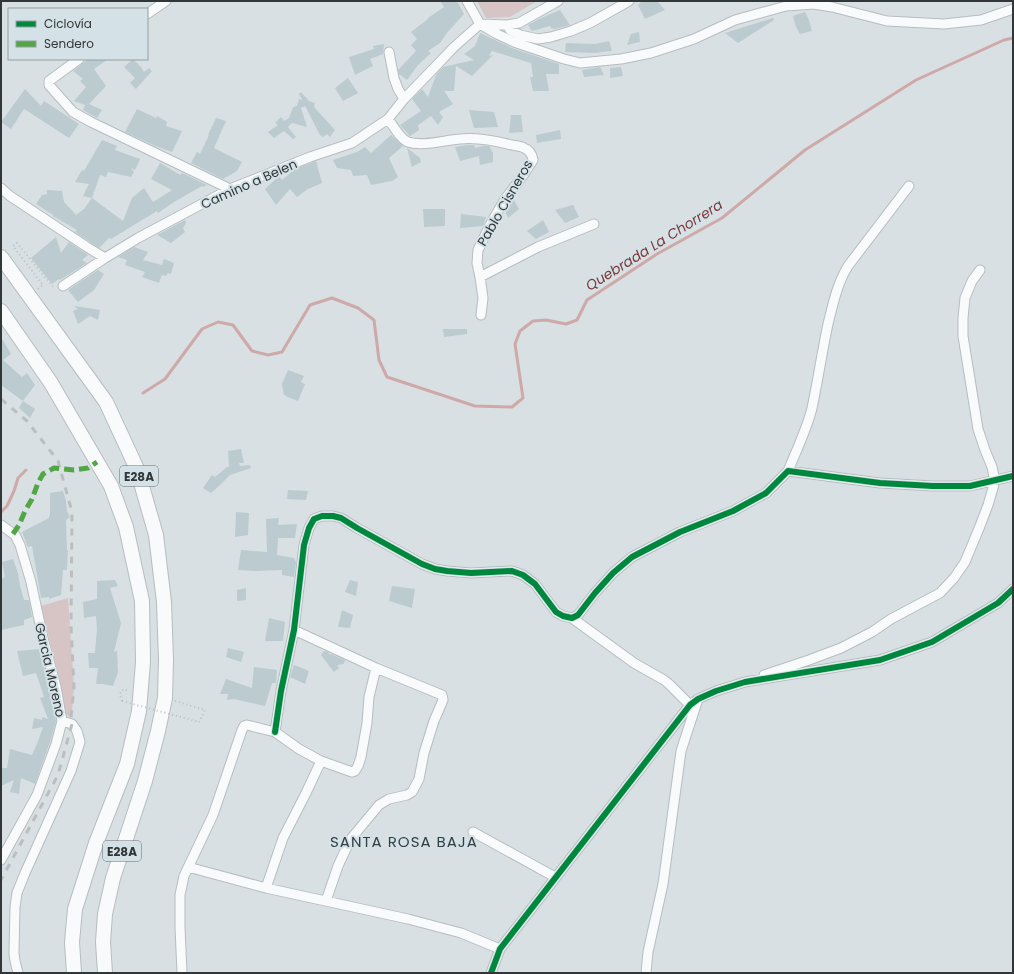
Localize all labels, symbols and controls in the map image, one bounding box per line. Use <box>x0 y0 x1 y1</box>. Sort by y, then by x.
legend <box>8 8 148 60</box>
text: Ciclovía <box>44 15 92 32</box>
text: Sendero <box>44 35 94 52</box>
street label: Camino a Belen <box>198 154 300 214</box>
street label: Pablo Cisneros <box>473 156 537 250</box>
water label: Quebrada La Chorrera <box>582 194 727 295</box>
road number: E28A <box>120 466 158 486</box>
street label: Garcia Moreno <box>30 621 70 719</box>
district label: SANTA ROSA BAJA <box>330 831 478 852</box>
road number: E28A <box>103 841 141 861</box>

